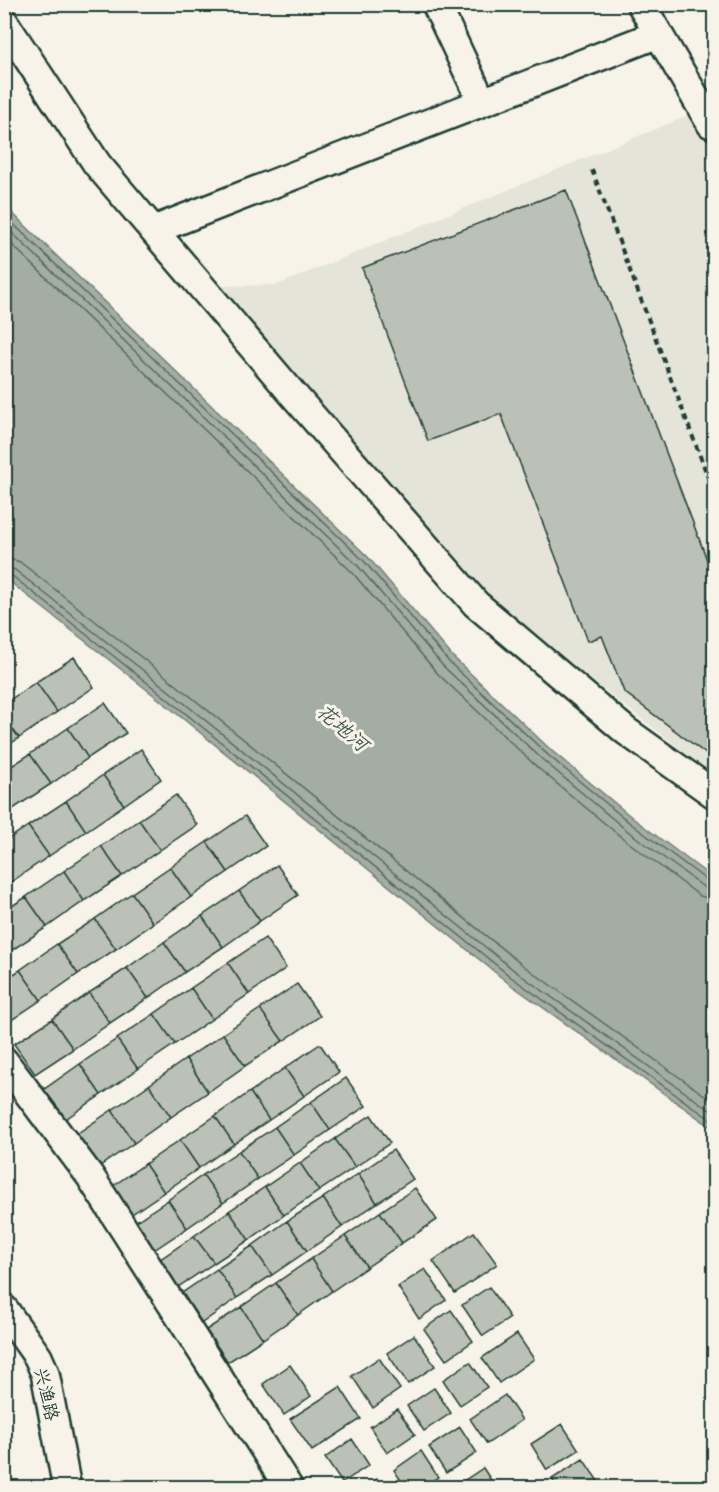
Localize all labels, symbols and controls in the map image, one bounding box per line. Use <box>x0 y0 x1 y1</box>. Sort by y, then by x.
water label: 花地河 <box>312 697 377 759</box>
street label: 兴渔路 <box>29 1365 65 1423</box>

